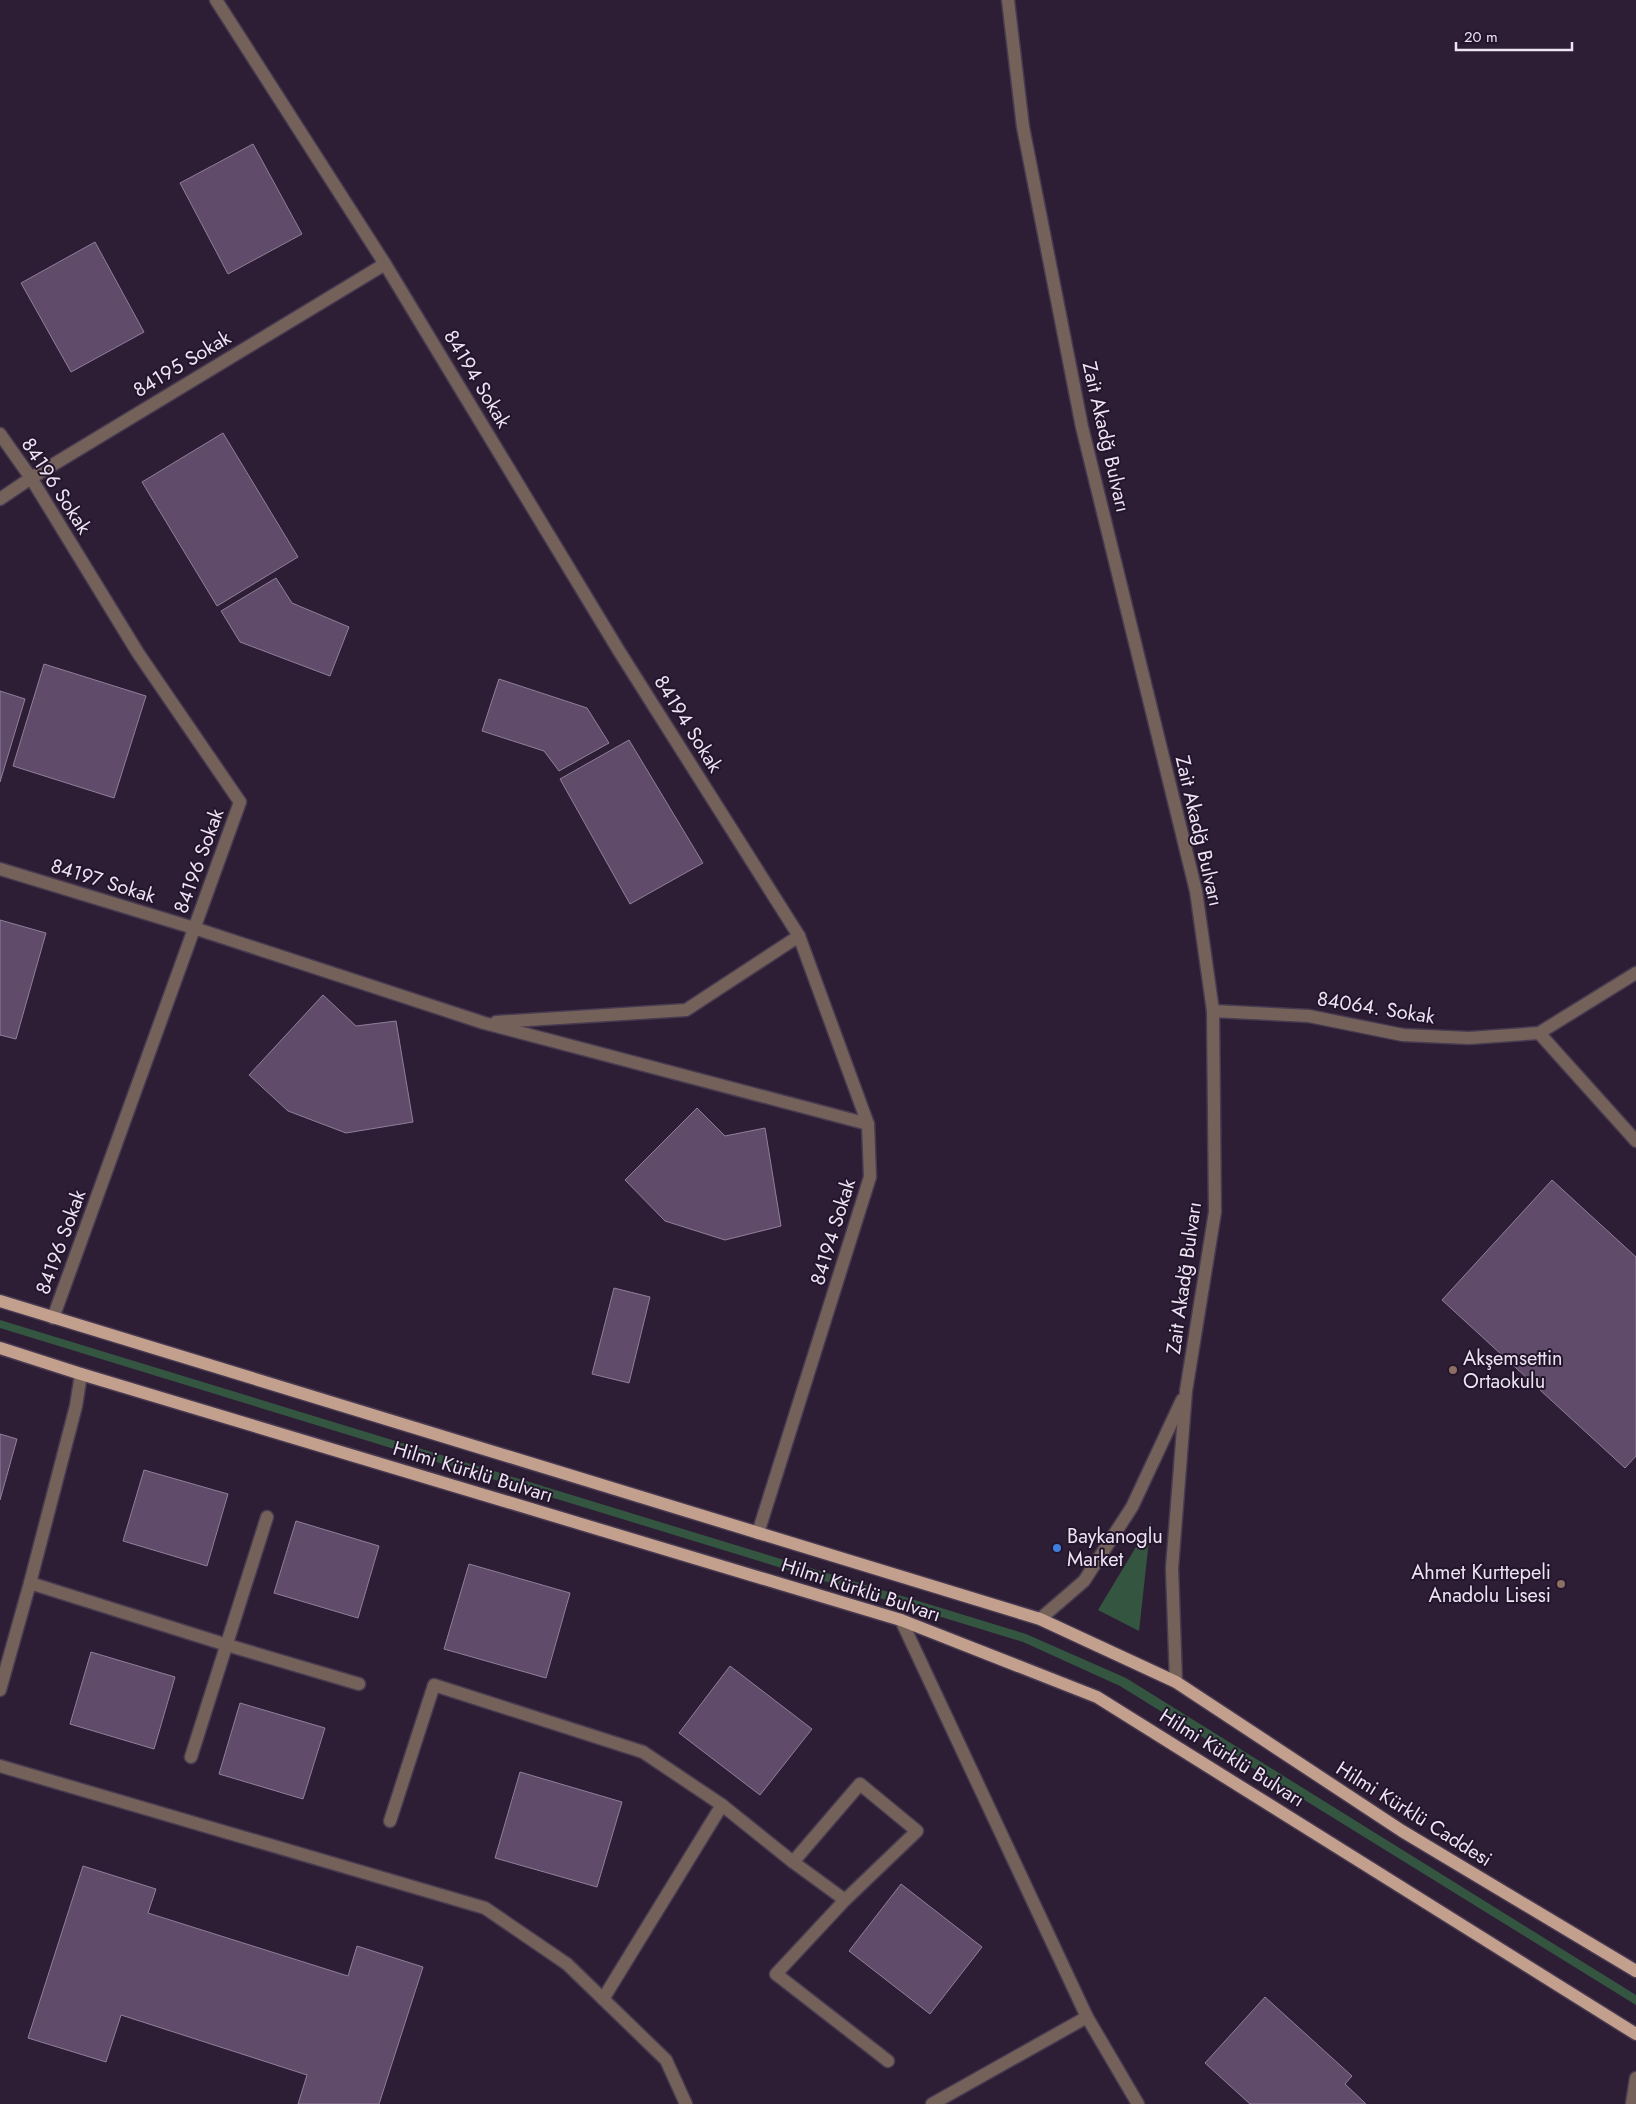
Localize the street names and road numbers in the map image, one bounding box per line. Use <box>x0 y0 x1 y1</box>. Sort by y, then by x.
street label: 84195 Sokak <box>128 323 237 405</box>
street label: 84194 Sokak <box>436 324 518 434</box>
street label: Zait Akadğ Bulvarı <box>1075 359 1137 515</box>
street label: 84196 Sokak <box>14 432 98 540</box>
street label: 84194 Sokak <box>647 670 730 778</box>
street label: Zait Akadğ Bulvarı <box>1168 753 1230 909</box>
street label: 84196 Sokak <box>167 804 231 918</box>
street label: 84197 Sokak <box>47 851 159 911</box>
street label: 84064. Sokak <box>1315 984 1437 1032</box>
street label: 84194 Sokak <box>803 1175 863 1289</box>
street label: 84196 Sokak <box>29 1185 93 1299</box>
street label: Zait Akadğ Bulvarı <box>1159 1200 1209 1356</box>
street label: Hilmi Kürklü Bulvarı <box>389 1434 557 1510</box>
street label: Hilmi Kürklü Bulvarı <box>777 1551 945 1629</box>
street label: Hilmi Kürklü Bulvarı <box>1154 1702 1310 1814</box>
street label: Hilmi Kürklü Caddesi <box>1330 1754 1498 1874</box>

